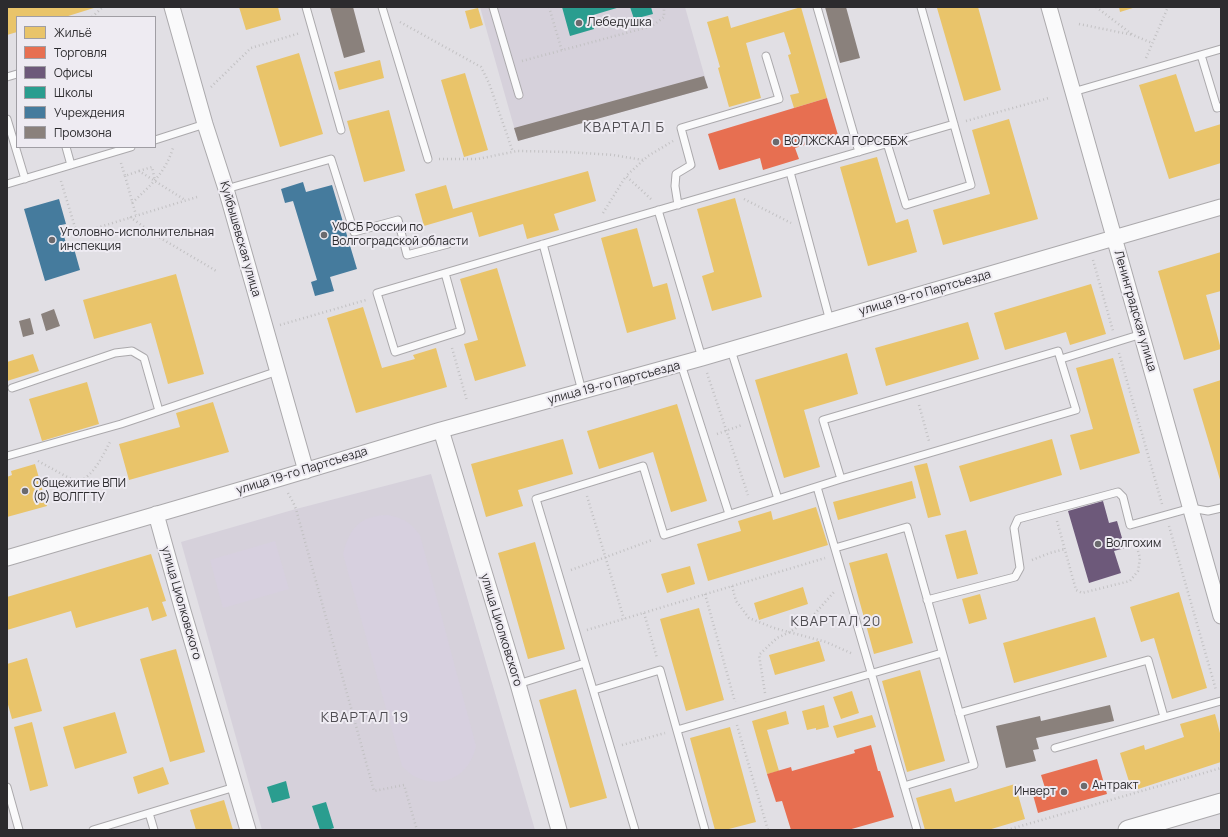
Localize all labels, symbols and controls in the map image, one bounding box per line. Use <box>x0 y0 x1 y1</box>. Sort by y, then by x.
legend <box>16 16 156 148</box>
place label: Лебедушка <box>587 16 652 30</box>
marker: Лебедушка <box>574 18 584 28</box>
text: Жильё <box>54 24 92 41</box>
text: Торговля <box>54 44 107 61</box>
text: Офисы <box>54 64 93 81</box>
text: Школы <box>54 84 93 101</box>
text: Учреждения <box>54 104 125 121</box>
district label: КВАРТАЛ Б <box>583 120 665 136</box>
text: Промзона <box>54 124 112 141</box>
place label: ВОЛЖСКАЯ ГОРСББЖ <box>784 135 908 149</box>
marker: ВОЛЖСКАЯ ГОРСББЖ <box>771 137 781 147</box>
street label: Куйбышевская улица <box>217 180 263 298</box>
place label: УФСБ России по Волгоградской области <box>332 221 468 249</box>
place label: Уголовно-исполнительная инспекция <box>60 226 214 254</box>
marker: УФСБ России по Волгоградской области <box>319 230 329 240</box>
marker: Уголовно-исполнительная инспекция <box>47 235 57 245</box>
street label: Ленинградская улица <box>1111 249 1159 373</box>
street label: улица 19-го Партсъезда <box>857 267 993 319</box>
street label: улица 19-го Партсъезда <box>546 358 682 408</box>
street label: улица 19-го Партсъезда <box>235 444 369 498</box>
place label: Общежитие ВПИ (Ф) ВОЛГГТУ <box>33 477 126 505</box>
marker: Общежитие ВПИ (Ф) ВОЛГГТУ <box>20 486 30 496</box>
place label: Волгохим <box>1106 537 1161 551</box>
marker: Волгохим <box>1093 539 1103 549</box>
street label: улица Циолковского <box>158 545 204 661</box>
street label: улица Циолковского <box>477 572 525 688</box>
district label: КВАРТАЛ 20 <box>791 614 881 630</box>
district label: КВАРТАЛ 19 <box>321 710 409 726</box>
place label: Антракт <box>1092 779 1139 793</box>
marker: Антракт <box>1079 781 1089 791</box>
place label: Инверт <box>1014 785 1056 799</box>
marker: Инверт <box>1059 787 1069 797</box>

